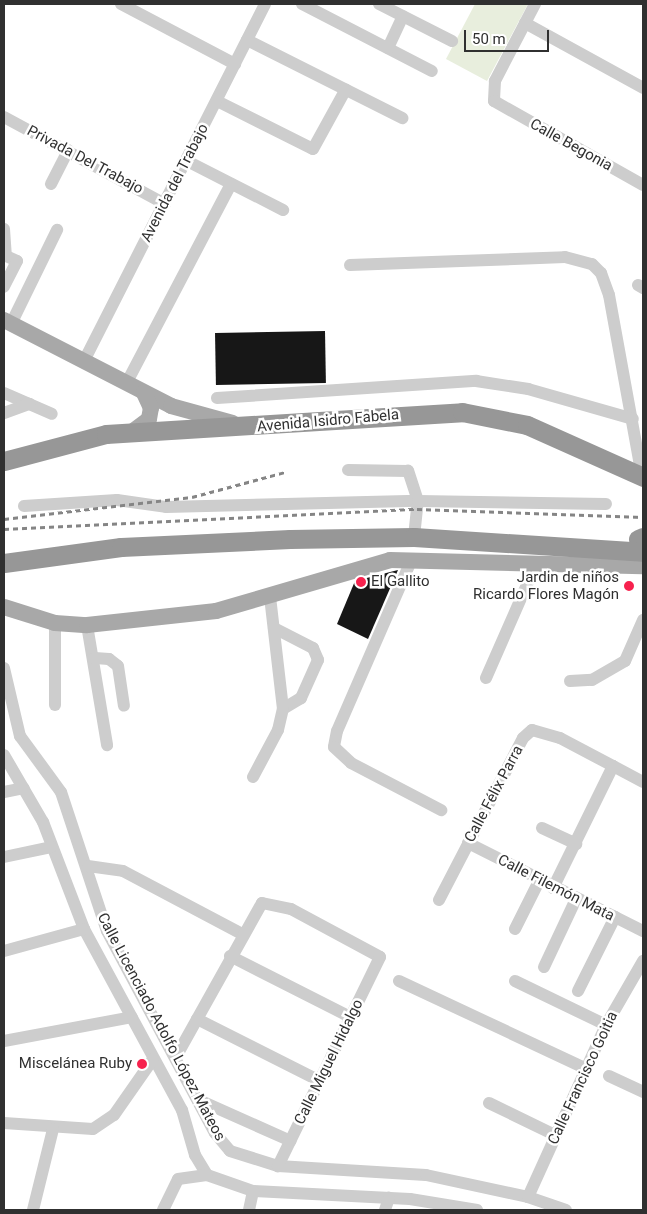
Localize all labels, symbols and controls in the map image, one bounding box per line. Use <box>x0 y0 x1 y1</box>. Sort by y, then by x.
scale bar <box>467 20 552 52</box>
text: 50 m <box>472 30 506 48</box>
street label: Calle Begonia <box>527 115 615 175</box>
street label: Avenida del Trabajo <box>137 121 213 245</box>
street label: Privada Del Trabajo <box>24 122 146 198</box>
street label: Avenida Isidro Fabela <box>256 406 400 436</box>
place label: Jardin de niños Ricardo Flores Magón <box>473 568 619 603</box>
place label: El Gallito <box>371 573 430 591</box>
marker: El Gallito <box>355 576 367 588</box>
marker: Jardin de niños Ricardo Flores Magón <box>623 580 635 592</box>
street label: Calle Félix Parra <box>461 743 527 845</box>
street label: Calle Filemón Mata <box>495 851 617 925</box>
street label: Calle Licenciado Adolfo López Mateos <box>93 910 229 1144</box>
street label: Calle Miguel Hidalgo <box>291 996 367 1128</box>
street label: Calle Francisco Goitia <box>544 1009 622 1147</box>
place label: Miscelánea Ruby <box>19 1055 132 1073</box>
marker: Miscelánea Ruby <box>136 1058 148 1070</box>

